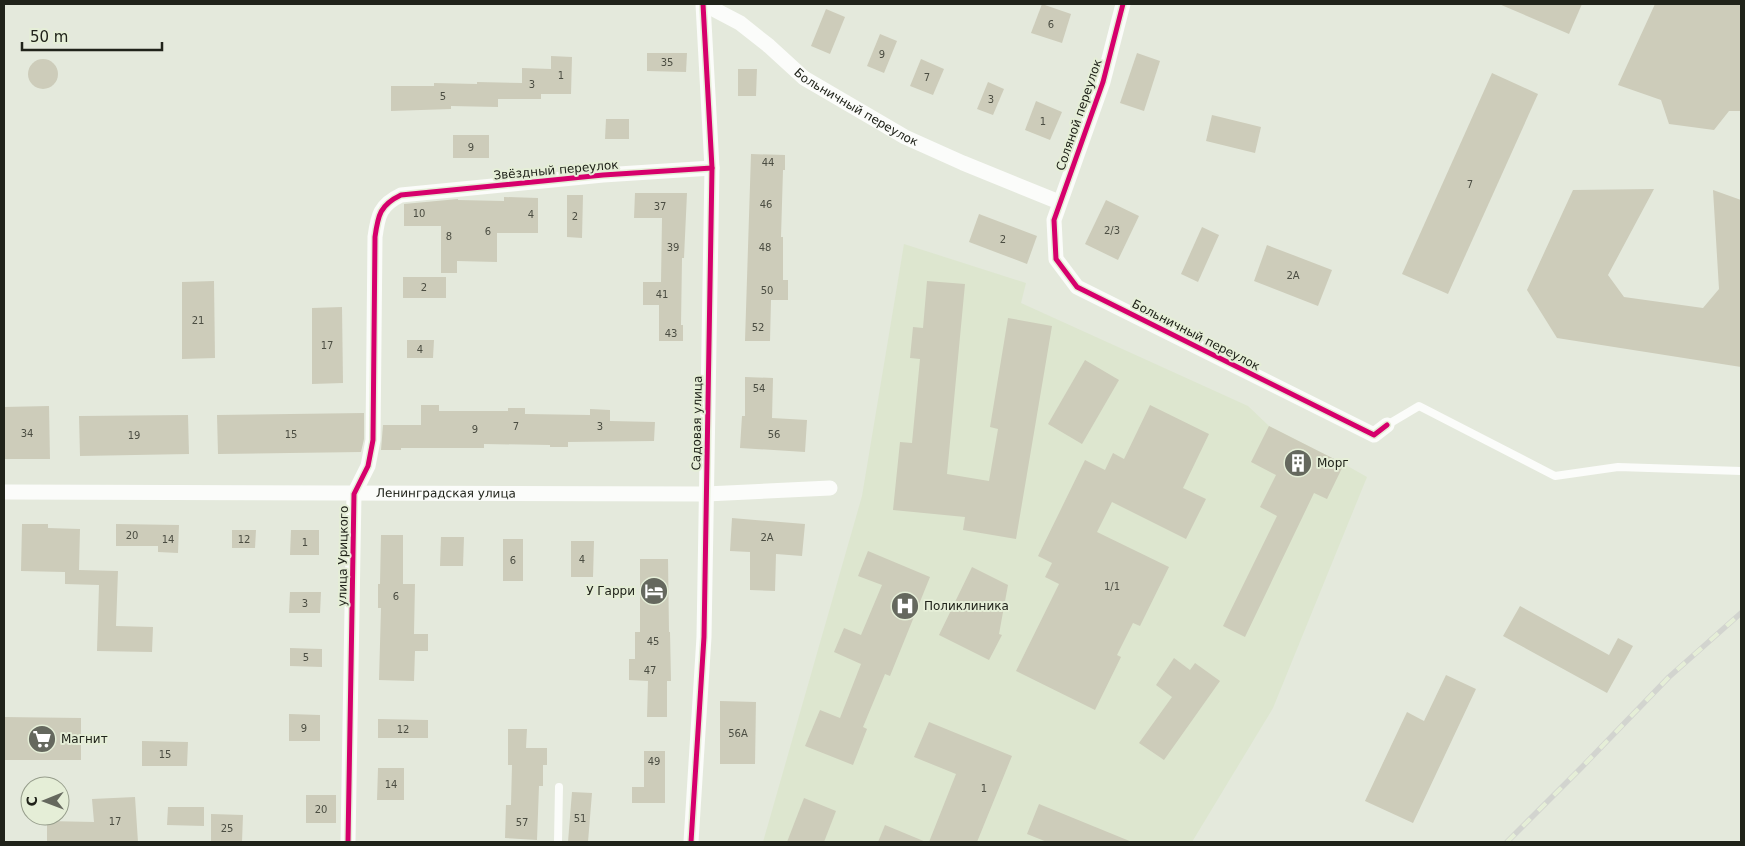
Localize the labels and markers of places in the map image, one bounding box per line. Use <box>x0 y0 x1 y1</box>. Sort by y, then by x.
building icon: Морг <box>1283 448 1313 478</box>
place label: Морг <box>1317 456 1349 470</box>
hotel icon: У Гарри <box>639 576 669 606</box>
place label: У Гарри <box>586 584 635 598</box>
hospital icon: Поликлиника <box>890 591 920 621</box>
place label: Поликлиника <box>924 599 1009 613</box>
supermarket icon: Магнит <box>27 724 57 754</box>
place label: Магнит <box>61 732 108 746</box>

